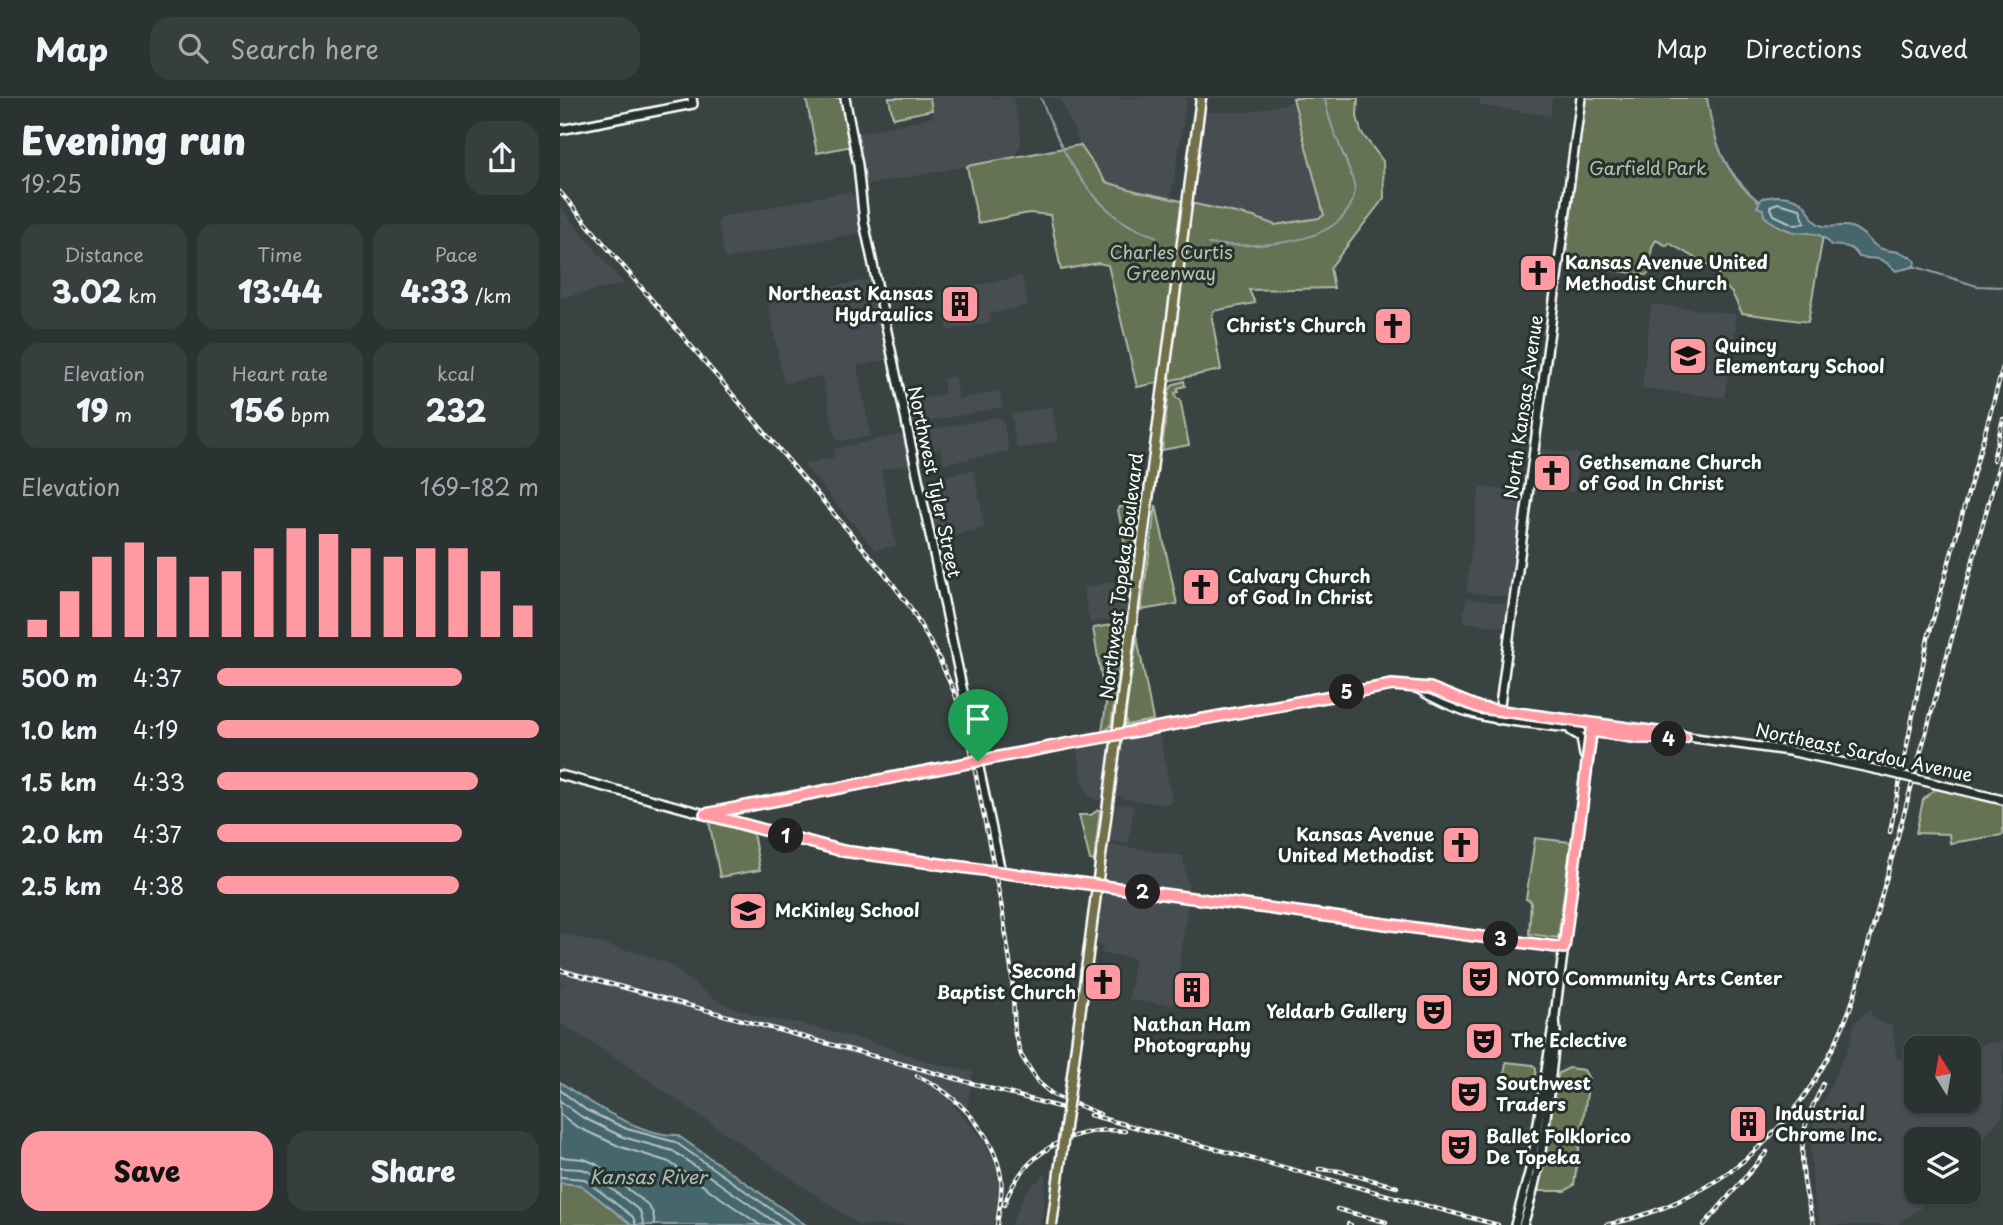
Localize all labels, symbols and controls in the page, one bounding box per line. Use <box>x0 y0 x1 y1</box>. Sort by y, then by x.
search box <box>150 17 640 80</box>
text: Map <box>35 23 108 73</box>
icon: search <box>174 29 212 67</box>
text: Search here <box>230 29 379 68</box>
text: Map <box>1656 30 1707 66</box>
text: Directions <box>1745 30 1862 66</box>
text: Saved <box>1900 30 1968 66</box>
text: Evening run <box>21 111 246 168</box>
button: share <box>465 121 539 195</box>
park label: Garfield Park <box>1589 154 1707 181</box>
text: 19:25 <box>21 166 82 201</box>
park label: Charles Curtis Greenway <box>1109 238 1233 286</box>
text: Distance <box>64 240 144 268</box>
text: Time <box>258 240 302 268</box>
text: Pace <box>435 240 477 268</box>
place label: Kansas Avenue United Methodist Church <box>1565 248 1768 296</box>
church icon: Kansas Avenue United Methodist Church <box>1517 252 1559 294</box>
text: 3.02 <box>51 268 122 313</box>
text: 13:44 <box>238 268 322 313</box>
text: 4:33 <box>400 268 469 313</box>
place label: Northeast Kansas Hydraulics <box>768 279 933 327</box>
text: km <box>122 281 157 309</box>
text: /km <box>469 281 512 309</box>
building icon: Northeast Kansas Hydraulics <box>939 283 981 325</box>
church icon: Christ's Church <box>1372 305 1414 347</box>
place label: Christ's Church <box>1226 311 1366 338</box>
street label: North Kansas Avenue <box>1496 313 1549 500</box>
place label: Quincy Elementary School <box>1715 331 1885 379</box>
school or university icon: Quincy Elementary School <box>1667 335 1709 377</box>
text: Elevation <box>63 359 145 387</box>
text: Heart rate <box>232 359 328 387</box>
text: kcal <box>437 359 475 387</box>
street label: Northwest Tyler Street <box>902 383 969 580</box>
text: 19 <box>76 387 109 432</box>
text: 156 <box>230 387 285 432</box>
text: 232 <box>426 387 486 432</box>
text: m <box>109 400 132 428</box>
text: bpm <box>285 400 330 428</box>
place label: Gethsemane Church of God In Christ <box>1579 448 1762 496</box>
street label: Northwest Topeka Boulevard <box>1092 451 1149 701</box>
church icon: Gethsemane Church of God In Christ <box>1531 452 1573 494</box>
text: Elevation <box>21 469 120 504</box>
text: 169–182 m <box>420 469 539 504</box>
place label: Calvary Church of God In Christ <box>1228 562 1374 610</box>
church icon: Calvary Church of God In Christ <box>1180 566 1222 608</box>
text: 500 m <box>21 660 98 695</box>
text: 4:37 <box>133 660 182 695</box>
pin: 5 <box>1330 674 1364 710</box>
text: 5 <box>1340 677 1353 705</box>
pin <box>948 689 1008 761</box>
icon: arrive <box>959 700 997 738</box>
text: 1.0 km <box>21 712 98 747</box>
text: 4:19 <box>133 712 179 747</box>
street label: Northeast Sardou Avenue <box>1753 715 1976 788</box>
pin: 4 <box>1652 722 1686 756</box>
text: 4 <box>1662 724 1675 752</box>
text: 1.5 km <box>21 764 97 799</box>
text: 4:33 <box>133 764 185 799</box>
text: 2.0 km <box>21 816 103 851</box>
text: 4:37 <box>133 816 182 851</box>
pin: 1 <box>768 818 804 854</box>
place label: Kansas Avenue United Methodist <box>1278 820 1434 868</box>
text: 1 <box>781 821 790 849</box>
church icon: Kansas Avenue United Methodist <box>1440 824 1482 866</box>
text: 2.5 km <box>21 868 101 903</box>
text: 4:38 <box>133 868 184 903</box>
pin: 2 <box>1126 874 1160 910</box>
text: 2 <box>1136 877 1149 905</box>
school or university icon: McKinley School <box>727 890 769 932</box>
place label: McKinley School <box>775 896 920 923</box>
pin: 3 <box>1483 922 1518 956</box>
text: 3 <box>1494 924 1507 952</box>
place label: Second Baptist Church <box>937 957 1076 1005</box>
theatre icon: NOTO Community Arts Center <box>1459 958 1501 1000</box>
church icon: Second Baptist Church <box>1082 961 1124 1003</box>
place label: NOTO Community Arts Center <box>1507 964 1783 991</box>
building icon: Nathan Ham Photography <box>1171 969 1213 1011</box>
theatre icon: Yeldarb Gallery <box>1413 991 1455 1033</box>
place label: Yeldarb Gallery <box>1266 997 1407 1024</box>
place label: Nathan Ham Photography <box>1133 1010 1251 1058</box>
theatre icon: The Eclective <box>1463 1020 1505 1062</box>
place label: The Eclective <box>1511 1026 1627 1053</box>
north arrow <box>1904 1036 1981 1113</box>
map controls <box>1904 1036 1981 1204</box>
place label: Southwest Traders <box>1496 1069 1591 1117</box>
theatre icon: Southwest Traders <box>1448 1073 1490 1115</box>
place label: Industrial Chrome Inc. <box>1775 1099 1882 1147</box>
building icon: Industrial Chrome Inc. <box>1727 1103 1769 1145</box>
place label: Ballet Folklorico De Topeka <box>1486 1122 1631 1170</box>
theatre icon: Ballet Folklorico De Topeka <box>1438 1126 1480 1168</box>
button: layers <box>1904 1127 1981 1204</box>
button: Save <box>21 1131 273 1211</box>
button: Share <box>287 1131 539 1211</box>
water label: Kansas River <box>590 1162 709 1190</box>

